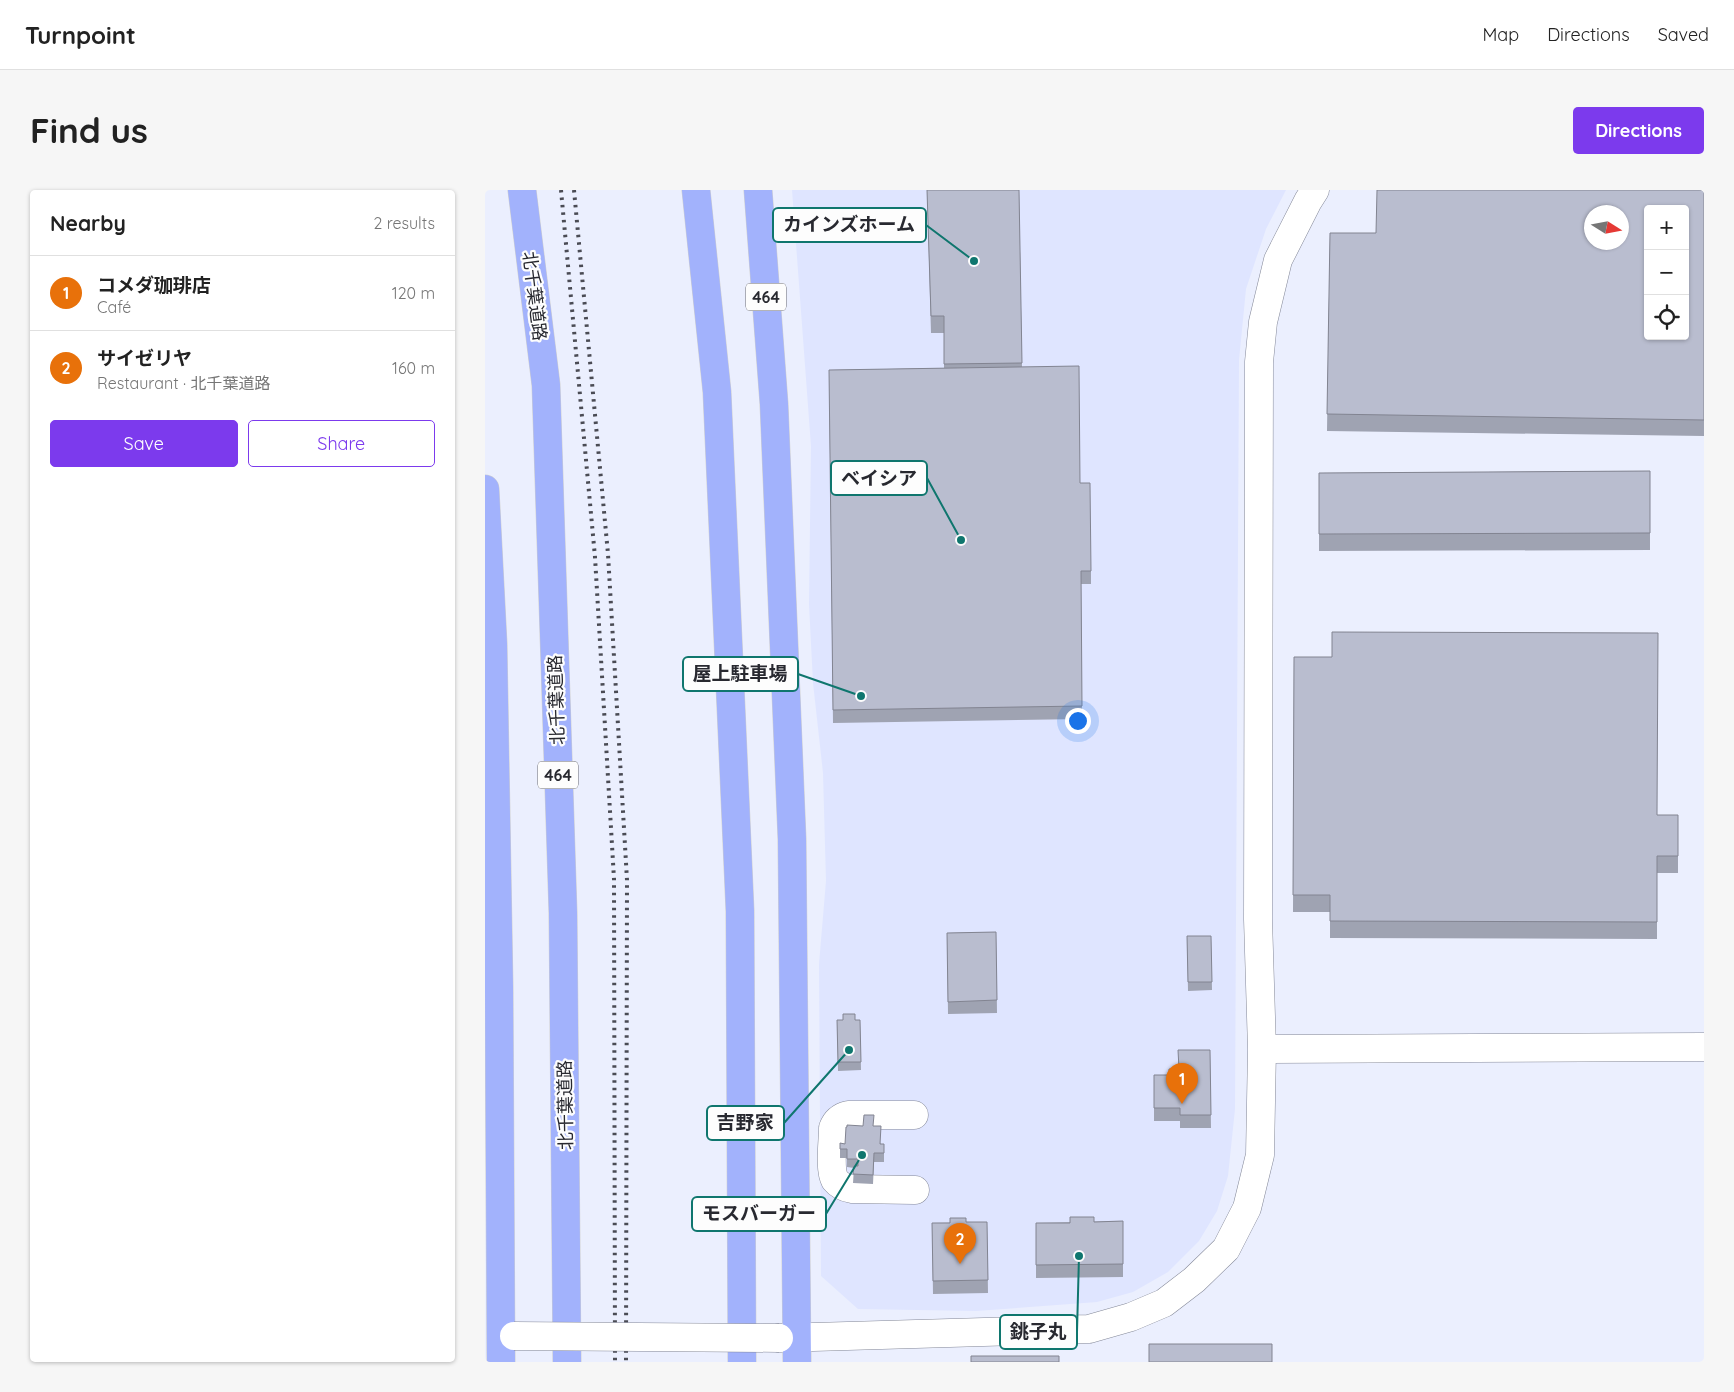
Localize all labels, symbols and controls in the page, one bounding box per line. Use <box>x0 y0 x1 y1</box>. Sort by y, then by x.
text: Turnpoint <box>25 20 136 50</box>
text: Map <box>1482 23 1519 46</box>
text: Directions <box>1547 23 1630 46</box>
text: Saved <box>1658 23 1709 46</box>
button: Directions <box>1573 107 1704 154</box>
text: Find us <box>30 108 148 152</box>
north arrow <box>1584 205 1629 250</box>
map controls <box>1644 205 1689 340</box>
button: + <box>1644 205 1689 250</box>
callout: カインズホーム <box>773 208 926 242</box>
text: Nearby <box>50 210 126 236</box>
text: カインズホーム <box>783 212 915 236</box>
text: 2 results <box>373 213 435 233</box>
street label: 北千葉道路 <box>518 250 552 342</box>
button: − <box>1644 250 1689 295</box>
text: コメダ珈琲店 <box>97 273 211 297</box>
text: 1 <box>63 283 69 303</box>
text: 120 m <box>392 283 435 303</box>
road number: 464 <box>746 284 786 310</box>
button: locate <box>1644 295 1689 340</box>
text: Café <box>97 297 131 317</box>
text: サイゼリヤ <box>97 346 192 370</box>
text: 2 <box>61 358 71 378</box>
text: 160 m <box>392 358 435 378</box>
text: Restaurant · 北千葉道路 <box>97 373 270 393</box>
button: Save <box>50 420 238 467</box>
button: Share <box>248 420 435 467</box>
callout: ベイシア <box>831 461 927 495</box>
text: ベイシア <box>841 466 917 490</box>
street label: 北千葉道路 <box>543 655 569 745</box>
callout: 屋上駐車場 <box>683 657 798 691</box>
text: 屋上駐車場 <box>692 661 788 685</box>
your location <box>1065 708 1091 734</box>
road number: 464 <box>538 762 578 788</box>
street label: 北千葉道路 <box>553 1060 577 1150</box>
pin: 1 <box>1166 1063 1198 1104</box>
callout: 吉野家 <box>707 1106 784 1140</box>
text: 吉野家 <box>716 1110 774 1134</box>
callout: モスバーガー <box>692 1197 826 1231</box>
text: モスバーガー <box>702 1201 816 1225</box>
pin: 2 <box>944 1223 976 1264</box>
callout: 銚子丸 <box>1000 1315 1077 1349</box>
text: 銚子丸 <box>1009 1319 1067 1343</box>

